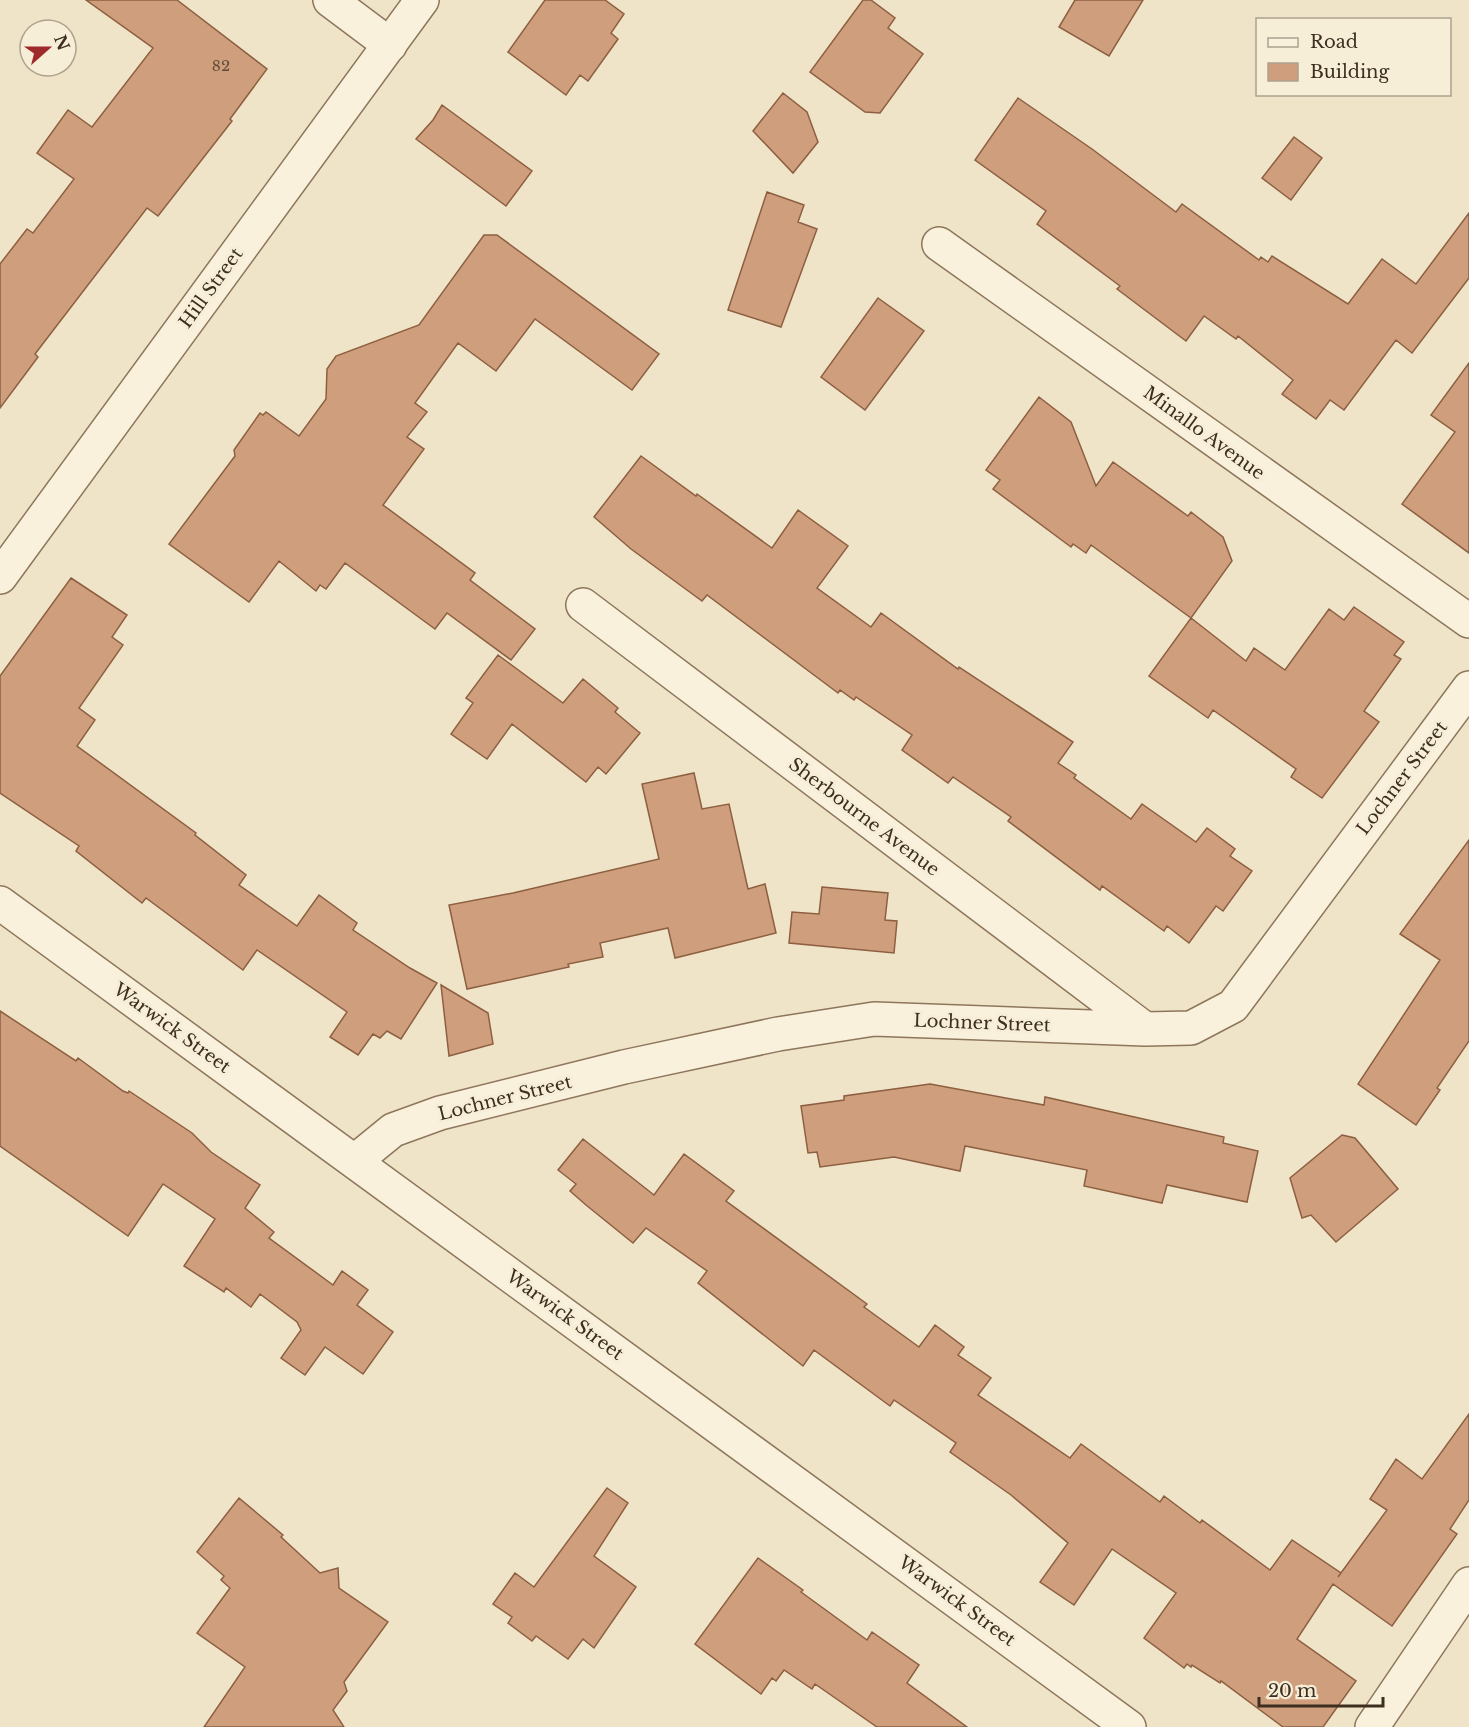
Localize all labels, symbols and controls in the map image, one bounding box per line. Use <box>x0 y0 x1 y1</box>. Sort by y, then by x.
north arrow <box>18 18 78 78</box>
legend <box>1256 18 1451 96</box>
text: Road <box>1310 31 1358 53</box>
text: N <box>50 32 74 53</box>
house number: 82 <box>212 56 230 75</box>
text: Building <box>1310 61 1389 83</box>
street label: Hill Street <box>175 243 248 332</box>
street label: Minallo Avenue <box>1139 382 1269 484</box>
street label: Lochner Street <box>1352 717 1452 839</box>
street label: Sherbourne Avenue <box>784 753 944 881</box>
street label: Warwick Street <box>108 978 235 1078</box>
street label: Lochner Street <box>913 1010 1051 1036</box>
street label: Lochner Street <box>436 1071 574 1125</box>
street label: Warwick Street <box>501 1265 628 1365</box>
street label: Warwick Street <box>893 1551 1020 1651</box>
scale bar <box>1259 1670 1384 1708</box>
text: 20 m <box>1268 1680 1316 1702</box>

